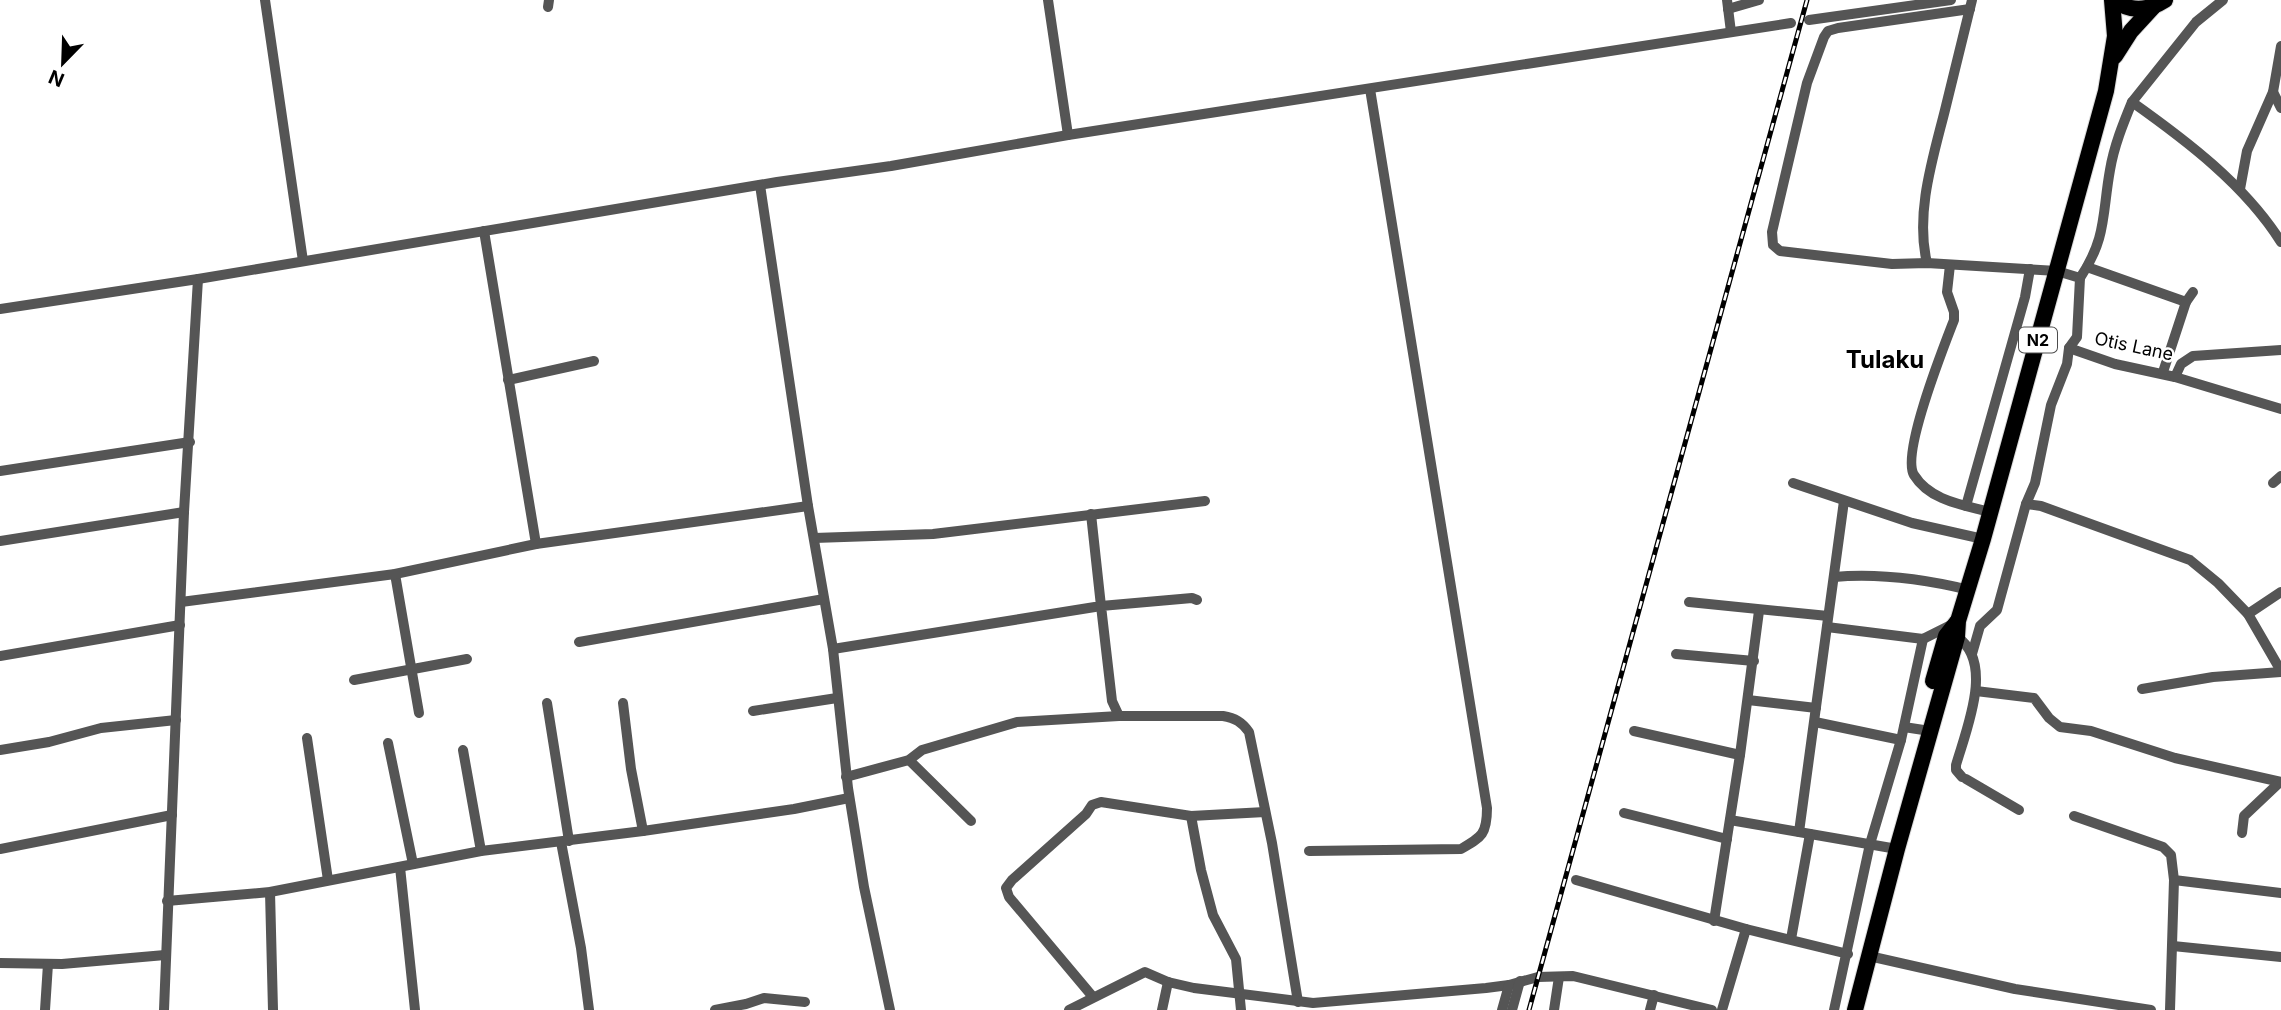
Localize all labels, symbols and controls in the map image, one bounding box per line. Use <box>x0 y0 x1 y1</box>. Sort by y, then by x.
north arrow <box>28 28 98 98</box>
text: N <box>45 65 68 92</box>
street label: Otis Lane <box>2093 327 2175 365</box>
road number: N2 <box>2019 328 2057 352</box>
district label: Tulaku <box>1846 345 1924 374</box>

